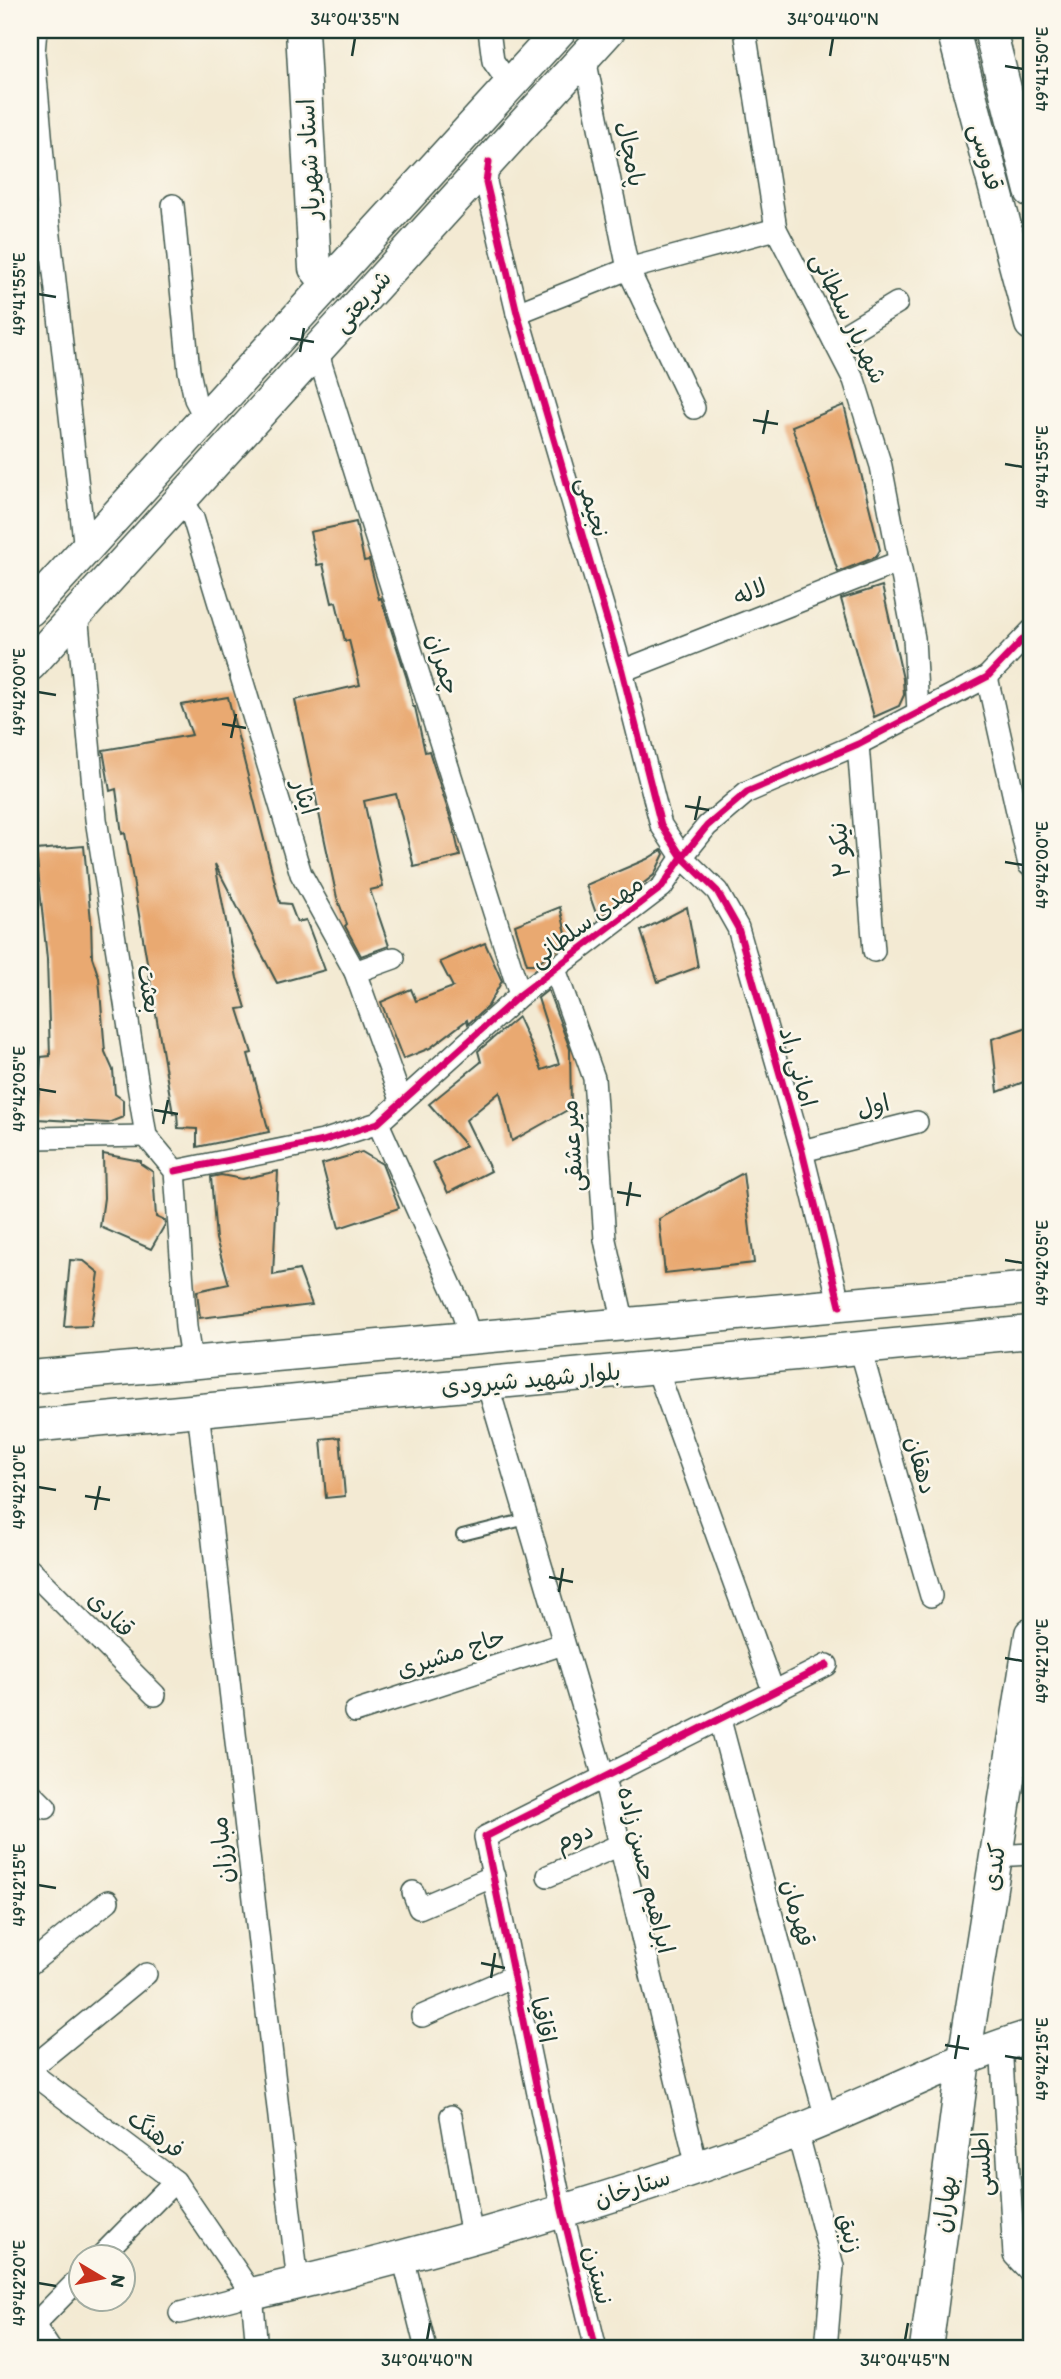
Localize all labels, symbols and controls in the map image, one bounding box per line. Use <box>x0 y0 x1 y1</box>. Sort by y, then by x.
text: 34°04'35"N <box>310 8 400 30</box>
text: 34°04'40"N <box>787 8 879 30</box>
text: 49°41'50"E <box>1031 26 1053 112</box>
street label: استاد شهریار <box>291 98 326 222</box>
street label: پامچال <box>610 119 652 189</box>
street label: قدوسی <box>963 120 1009 194</box>
street label: شهریار سلطانی <box>804 247 894 389</box>
text: 49°41'55"E <box>8 252 30 336</box>
street label: شریعتی <box>326 264 398 338</box>
text: 49°41'55"E <box>1031 425 1053 509</box>
street label: نجیمی <box>570 473 616 541</box>
street label: لاله <box>729 572 771 611</box>
street label: چمران <box>420 630 466 698</box>
text: 49°42'00"E <box>8 648 30 736</box>
street label: ایثار <box>286 774 325 818</box>
street label: نیکو ۲ <box>823 821 857 879</box>
text: 49°42'00"E <box>1031 821 1053 909</box>
street label: مهدی سلطانی <box>523 868 649 974</box>
street label: بعثت <box>131 962 168 1016</box>
street label: امانی راد <box>772 1023 824 1111</box>
text: 49°42'05"E <box>8 1046 30 1132</box>
street label: اول <box>853 1087 892 1124</box>
street label: میرعشقی <box>554 1099 590 1193</box>
text: 49°42'05"E <box>1031 1220 1053 1306</box>
street label: بلوار شهید شیرودی <box>440 1356 622 1402</box>
street label: دهقان <box>899 1432 944 1497</box>
text: 49°42'10"E <box>8 1444 30 1530</box>
street label: قنادی <box>82 1584 141 1643</box>
text: 49°42'10"E <box>1031 1618 1053 1704</box>
street label: حاج مشیری <box>393 1621 509 1686</box>
street label: ابراهیم حسن زاده <box>608 1783 681 1957</box>
street label: مبارزان <box>204 1815 239 1885</box>
street label: دوم <box>550 1815 599 1861</box>
street label: کندی <box>975 1841 1012 1893</box>
text: 49°42'15"E <box>8 1843 30 1927</box>
street label: قهرمان <box>776 1876 821 1950</box>
street label: اقاقیا <box>524 1994 562 2046</box>
text: 49°42'15"E <box>1031 2017 1053 2101</box>
street label: فرهنگ <box>122 2103 190 2164</box>
street label: اطلسی <box>965 2131 999 2197</box>
street label: ستارخان <box>590 2162 674 2213</box>
street label: بهاران <box>927 2173 962 2234</box>
street label: زنبق <box>832 2210 869 2256</box>
text: 49°42'20"E <box>8 2240 30 2326</box>
north arrow <box>66 2242 136 2312</box>
street label: نسترن <box>577 2242 620 2307</box>
text: N <box>106 2273 131 2289</box>
text: 34°04'40"N <box>381 2349 473 2371</box>
text: 34°04'45"N <box>860 2349 950 2371</box>

